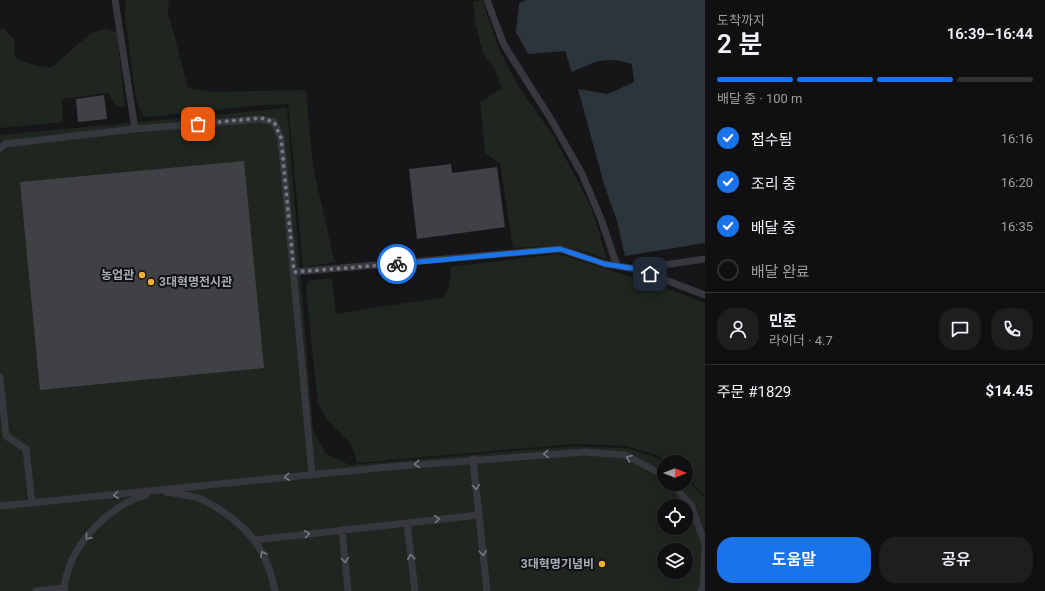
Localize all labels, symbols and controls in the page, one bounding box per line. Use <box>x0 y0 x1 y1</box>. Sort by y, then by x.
text: 도착까지 <box>717 13 765 28</box>
text: 16:39–16:44 <box>947 25 1033 43</box>
text: 2 분 <box>717 29 762 59</box>
text: 배달 중 · 100 m <box>717 91 803 106</box>
pin <box>181 107 215 141</box>
icon: bag <box>187 113 209 135</box>
icon: check <box>717 127 739 149</box>
text: 접수됨 <box>751 131 792 149</box>
text: 16:16 <box>1001 131 1033 146</box>
icon: check <box>717 171 739 193</box>
text: 조리 중 <box>751 175 796 193</box>
text: 16:20 <box>1001 175 1033 190</box>
icon: check <box>717 215 739 237</box>
text: 배달 중 <box>751 219 796 237</box>
text: 16:35 <box>1001 219 1033 234</box>
courier <box>377 244 417 284</box>
icon: bike <box>386 253 408 275</box>
pin <box>633 257 667 291</box>
icon: home <box>639 263 661 285</box>
text: 배달 완료 <box>751 263 810 281</box>
place label: 농업관 <box>101 268 134 282</box>
marker: 농업관 <box>137 270 147 280</box>
place label: 3대혁명전시관 <box>159 275 232 289</box>
marker: 3대혁명전시관 <box>146 277 156 287</box>
button: person <box>717 308 759 350</box>
button: chat <box>939 308 981 350</box>
button: phone <box>991 308 1033 350</box>
text: 민준 <box>769 312 797 330</box>
text: 라이더 · 4.7 <box>769 333 833 348</box>
text: $14.45 <box>986 382 1033 400</box>
text: 주문 #1829 <box>717 383 791 401</box>
one-way arrow <box>543 450 549 459</box>
one-way arrow <box>626 455 634 463</box>
north arrow <box>657 455 693 491</box>
map controls <box>657 455 693 579</box>
one-way arrow <box>414 459 420 468</box>
one-way arrow <box>284 472 290 481</box>
one-way arrow <box>471 484 480 490</box>
one-way arrow <box>113 490 119 499</box>
button: locate <box>657 499 693 535</box>
one-way arrow <box>434 515 440 524</box>
one-way arrow <box>304 529 311 538</box>
one-way arrow <box>86 532 93 539</box>
button: 도움말 <box>717 537 871 583</box>
button: 공유 <box>879 537 1033 583</box>
button: layers <box>657 543 693 579</box>
one-way arrow <box>478 550 487 556</box>
one-way arrow <box>260 551 267 558</box>
one-way arrow <box>407 554 416 560</box>
one-way arrow <box>340 557 349 563</box>
place label: 3대혁명기념비 <box>521 557 594 571</box>
marker: 3대혁명기념비 <box>597 559 607 569</box>

